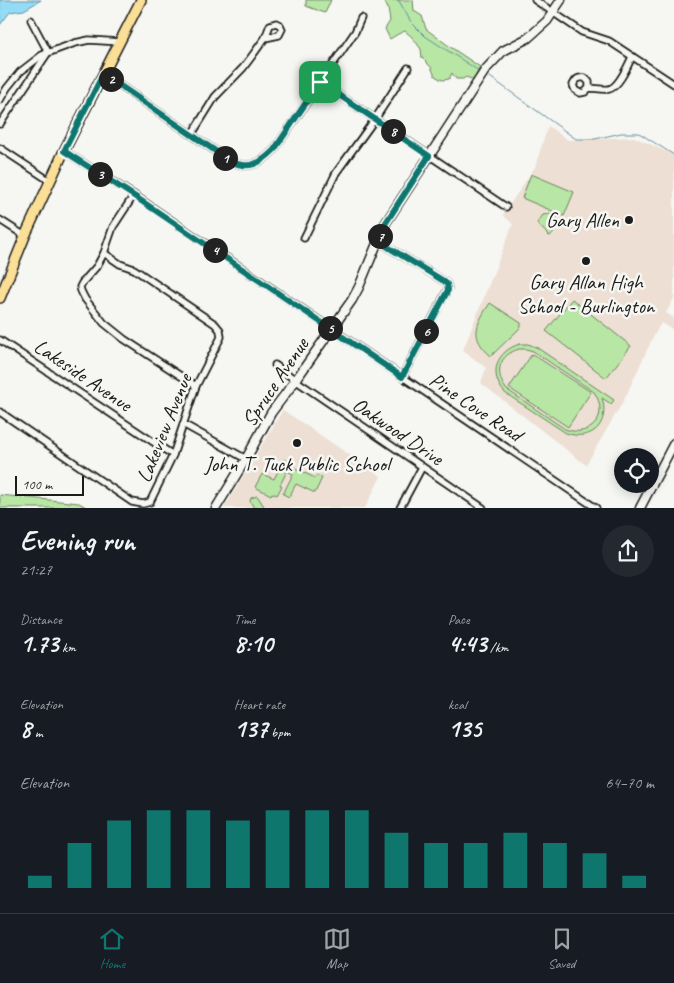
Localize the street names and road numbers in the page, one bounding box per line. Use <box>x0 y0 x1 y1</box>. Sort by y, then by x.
street label: Spruce Avenue <box>236 332 315 431</box>
street label: Lakeside Avenue <box>29 333 139 418</box>
street label: Pine Cove Road <box>425 367 530 449</box>
street label: Lakeview Avenue <box>130 368 198 486</box>
street label: Oakwood Drive <box>348 391 449 472</box>

